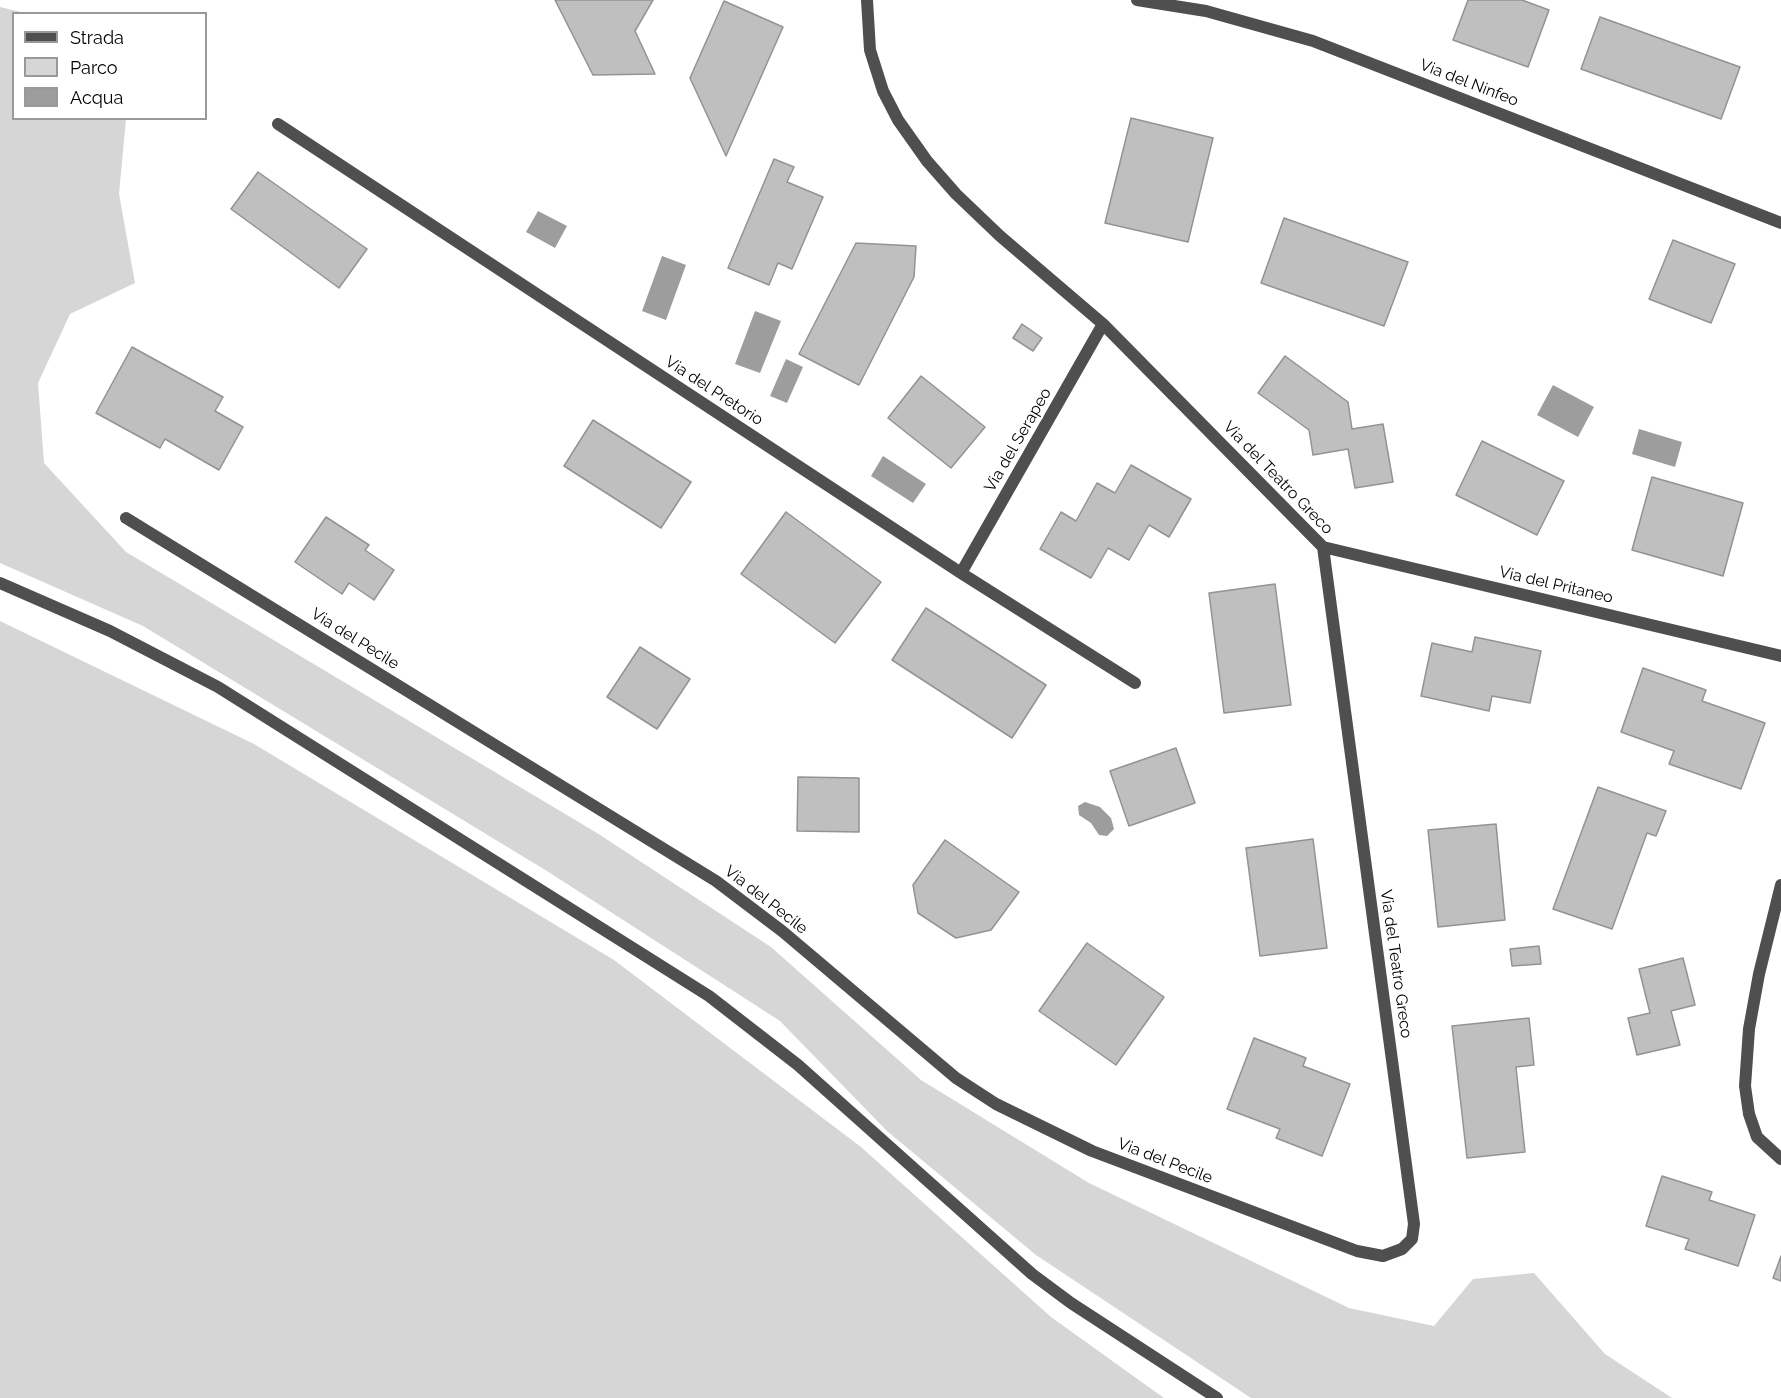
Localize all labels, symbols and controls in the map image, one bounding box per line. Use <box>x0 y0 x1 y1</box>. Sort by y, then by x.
legend <box>12 12 207 120</box>
text: Strada <box>70 27 124 48</box>
street label: Via del Ninfeo <box>1417 55 1521 111</box>
text: Parco <box>70 57 117 78</box>
text: Acqua <box>70 87 123 108</box>
street label: Via del Pretorio <box>661 352 767 430</box>
street label: Via del Serapeo <box>980 384 1056 496</box>
street label: Via del Teatro Greco <box>1219 417 1337 539</box>
street label: Via del Pritaneo <box>1497 563 1615 607</box>
street label: Via del Pecile <box>307 604 403 674</box>
street label: Via del Pecile <box>721 862 811 938</box>
street label: Via del Teatro Greco <box>1376 889 1416 1039</box>
street label: Via del Pecile <box>1115 1134 1215 1188</box>

